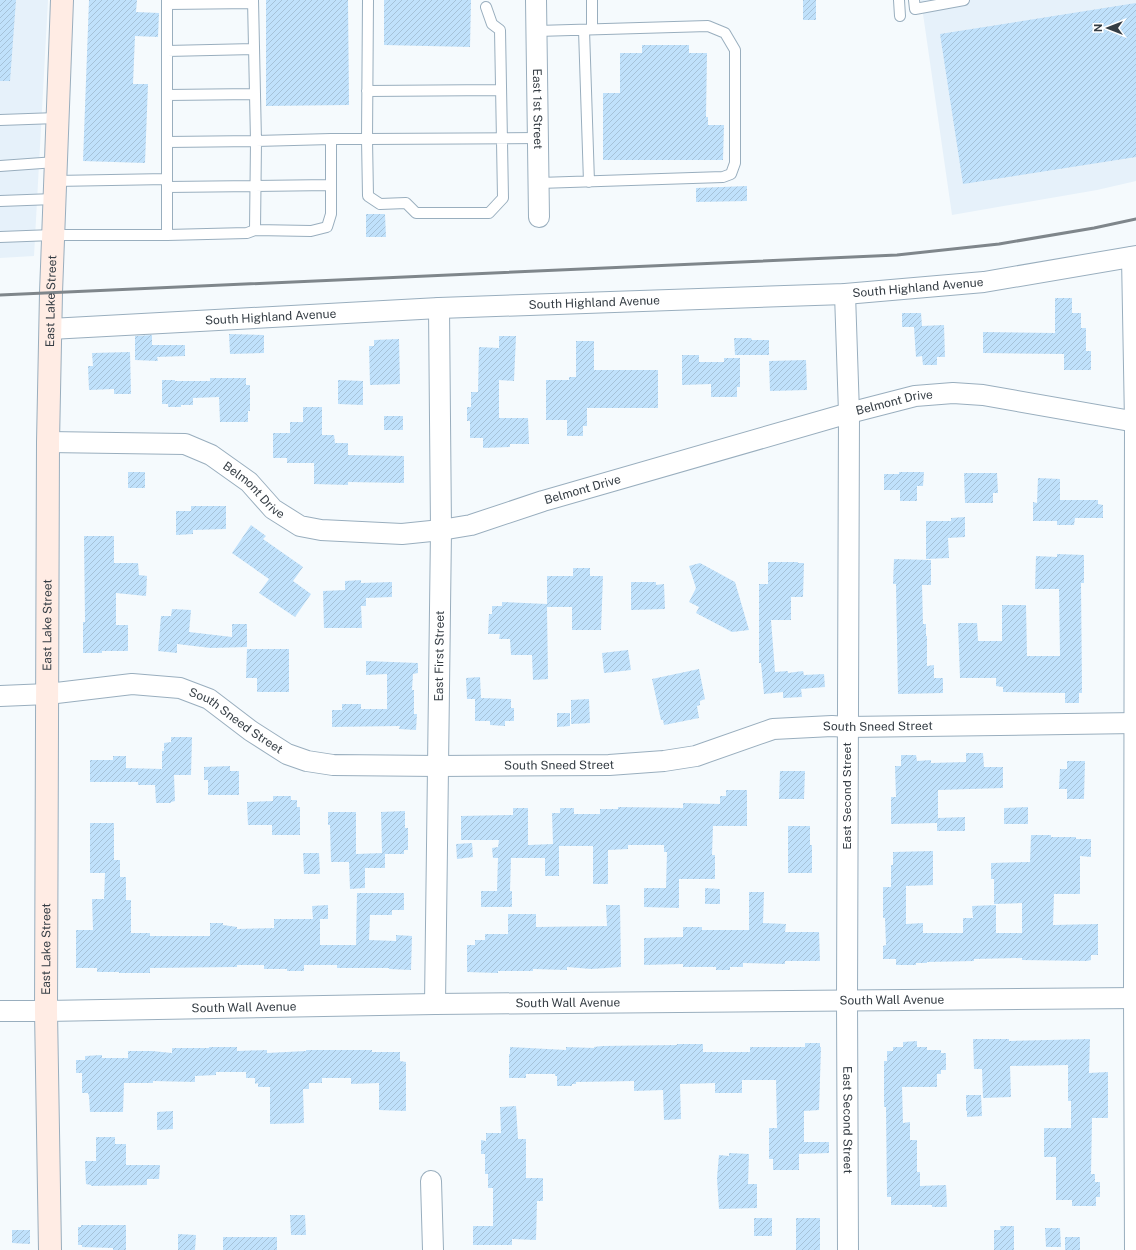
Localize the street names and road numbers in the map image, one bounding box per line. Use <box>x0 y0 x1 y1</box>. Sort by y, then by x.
street label: East 1st Street <box>530 68 545 150</box>
street label: East Lake Street <box>43 254 59 347</box>
street label: South Highland Avenue <box>852 275 984 300</box>
street label: South Highland Avenue <box>528 293 660 312</box>
street label: South Highland Avenue <box>205 307 337 328</box>
street label: Belmont Drive <box>854 388 934 418</box>
street label: Belmont Drive <box>220 459 287 522</box>
street label: Belmont Drive <box>543 472 622 507</box>
street label: East Lake Street <box>40 579 55 671</box>
street label: East First Street <box>432 610 447 702</box>
street label: South Sneed Street <box>187 685 286 757</box>
street label: South Sneed Street <box>823 719 933 734</box>
street label: East Second Street <box>840 742 854 850</box>
street label: South Sneed Street <box>504 758 615 773</box>
street label: East Lake Street <box>39 903 53 995</box>
street label: South Wall Avenue <box>839 993 945 1008</box>
street label: South Wall Avenue <box>515 995 621 1010</box>
street label: South Wall Avenue <box>191 999 297 1015</box>
street label: East Second Street <box>840 1066 855 1174</box>

